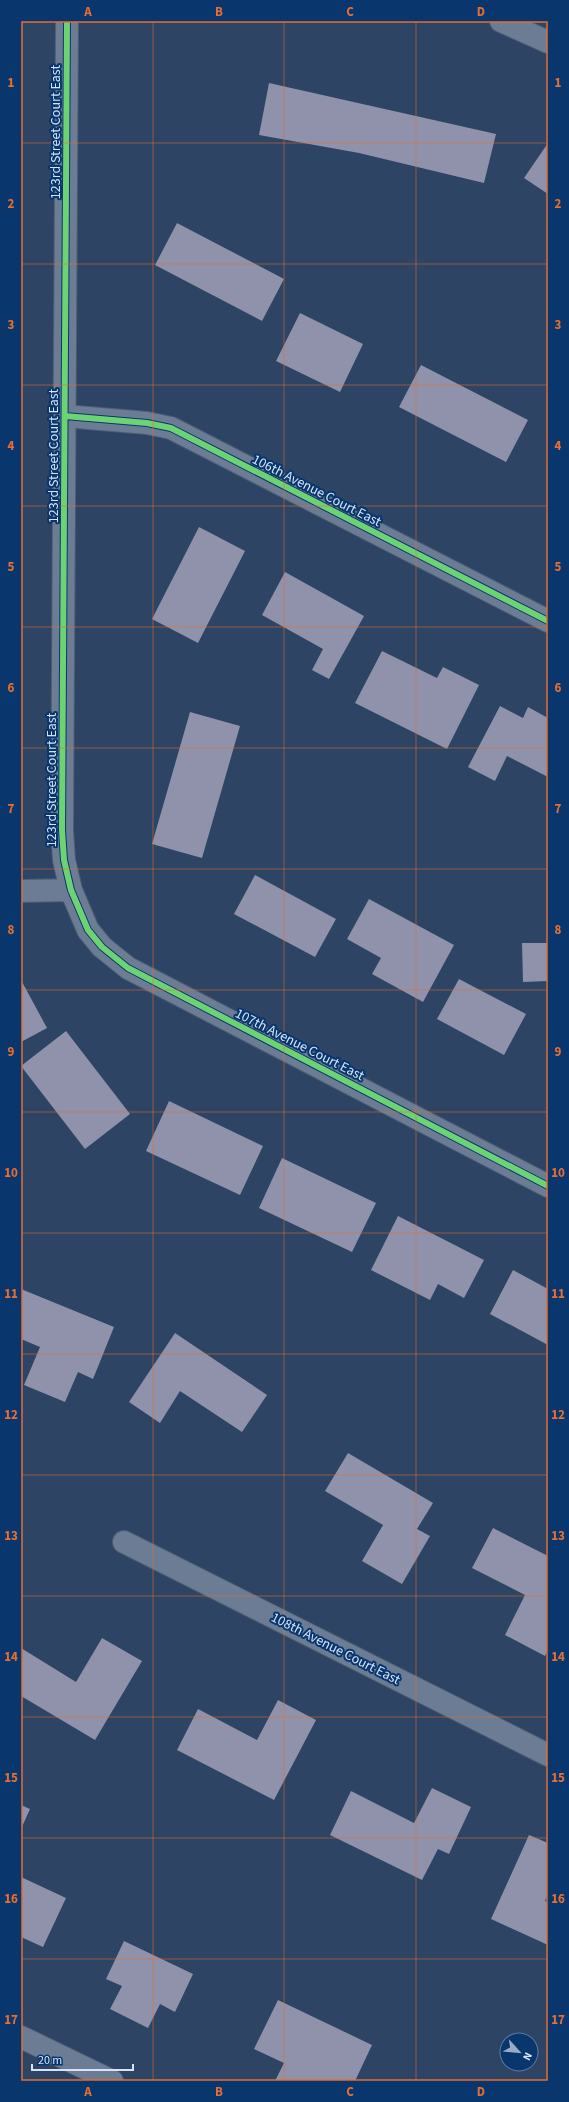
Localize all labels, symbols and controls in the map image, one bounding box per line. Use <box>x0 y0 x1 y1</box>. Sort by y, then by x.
text: A <box>83 3 92 21</box>
text: B <box>215 3 223 21</box>
text: C <box>346 3 354 21</box>
text: D <box>477 3 485 21</box>
street label: 123rd Street Court East <box>46 65 66 199</box>
text: 1 <box>8 74 15 92</box>
text: 1 <box>555 74 562 92</box>
text: 2 <box>8 195 15 213</box>
text: 2 <box>555 195 562 213</box>
text: 3 <box>8 316 15 334</box>
text: 3 <box>555 316 562 334</box>
street label: 123rd Street Court East <box>44 389 64 523</box>
text: 4 <box>8 437 15 455</box>
text: 4 <box>555 437 562 455</box>
street label: 106th Avenue Court East <box>249 450 385 532</box>
text: 5 <box>8 558 15 576</box>
text: 5 <box>555 558 562 576</box>
text: 6 <box>8 679 15 697</box>
text: 6 <box>555 679 562 697</box>
street label: 123rd Street Court East <box>42 713 62 847</box>
text: 7 <box>8 800 15 818</box>
text: 7 <box>555 800 562 818</box>
text: 8 <box>8 921 15 939</box>
text: 8 <box>555 921 562 939</box>
street label: 107th Avenue Court East <box>232 1004 368 1086</box>
text: 9 <box>8 1043 15 1061</box>
text: 9 <box>555 1043 562 1061</box>
text: 10 <box>4 1164 18 1182</box>
text: 10 <box>551 1164 565 1182</box>
text: 11 <box>4 1285 18 1303</box>
text: 11 <box>551 1285 565 1303</box>
text: 12 <box>4 1406 18 1424</box>
text: 12 <box>551 1406 565 1424</box>
text: 13 <box>4 1527 18 1545</box>
text: 13 <box>551 1527 565 1545</box>
street label: 108th Avenue Court East <box>268 1608 404 1690</box>
text: 14 <box>4 1648 18 1666</box>
text: 14 <box>551 1648 565 1666</box>
text: 15 <box>4 1769 18 1787</box>
text: 15 <box>551 1769 565 1787</box>
text: 16 <box>4 1890 18 1908</box>
text: 16 <box>551 1890 565 1908</box>
text: 17 <box>4 2011 18 2029</box>
text: 17 <box>551 2011 565 2029</box>
north arrow <box>499 2032 539 2072</box>
scale bar <box>32 2046 133 2072</box>
text: N <box>519 2050 536 2063</box>
text: 20 m <box>38 2052 62 2069</box>
text: A <box>83 2083 92 2101</box>
text: B <box>215 2083 223 2101</box>
text: C <box>346 2083 354 2101</box>
text: D <box>477 2083 485 2101</box>

